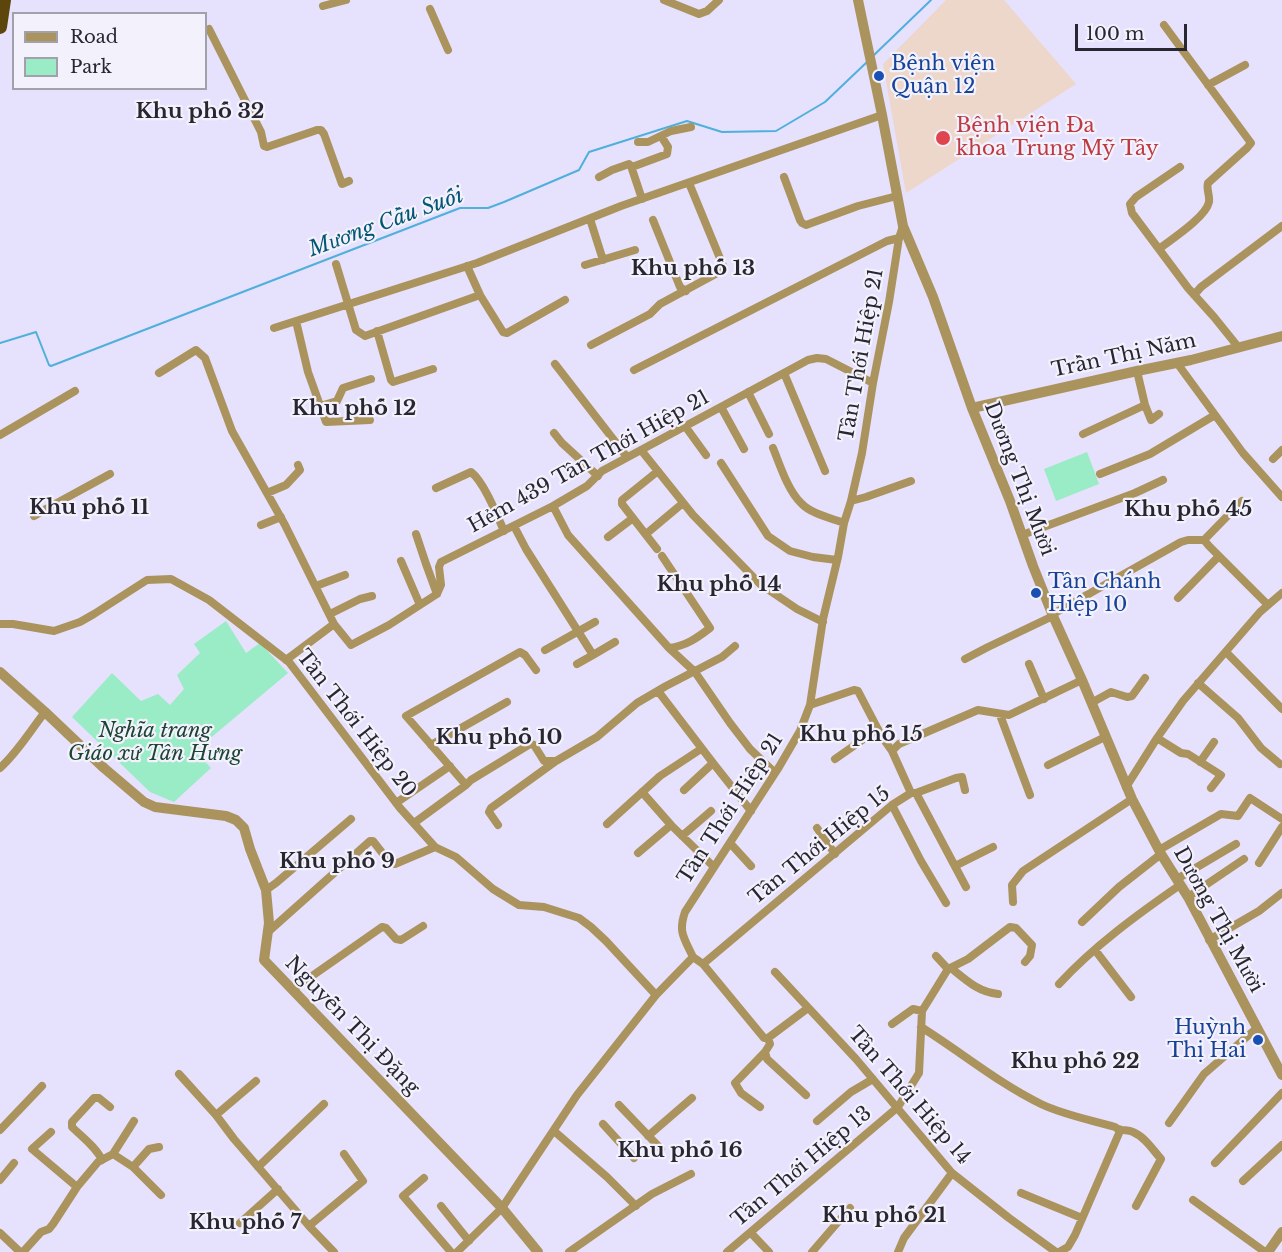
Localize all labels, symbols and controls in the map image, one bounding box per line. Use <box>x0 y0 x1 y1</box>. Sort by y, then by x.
legend <box>12 12 207 90</box>
scale bar <box>1078 12 1190 50</box>
text: 100 m <box>1086 23 1144 45</box>
text: Road <box>70 26 118 48</box>
place label: Bệnh viện Quận 12 <box>891 52 995 99</box>
text: Park <box>70 56 112 78</box>
marker: Bệnh viện Quận 12 <box>872 69 886 83</box>
district label: Khu phố 32 <box>136 99 264 125</box>
place label: Bệnh viện Đa khoa Trung Mỹ Tây <box>956 114 1158 161</box>
marker: Bệnh viện Đa khoa Trung Mỹ Tây <box>934 129 952 147</box>
water label: Mương Cầu Suối <box>305 183 467 263</box>
district label: Khu phố 13 <box>631 256 755 282</box>
street label: Tân Thới Hiệp 21 <box>835 267 889 443</box>
street label: Trần Thị Năm <box>1050 329 1198 383</box>
street label: Hẻm 439 Tân Thới Hiệp 21 <box>464 385 714 539</box>
district label: Khu phố 12 <box>292 396 416 422</box>
street label: Dương Thị Mười <box>979 399 1059 559</box>
district label: Khu phố 11 <box>29 495 149 521</box>
district label: Khu phố 45 <box>1124 497 1252 523</box>
place label: Tân Chánh Hiệp 10 <box>1048 570 1161 617</box>
district label: Khu phố 14 <box>657 572 781 598</box>
marker: Tân Chánh Hiệp 10 <box>1029 586 1043 600</box>
street label: Tân Thới Hiệp 20 <box>291 645 421 803</box>
park label: Nghĩa trang Giáo xứ Tân Hưng <box>68 719 242 766</box>
district label: Khu phố 15 <box>799 722 923 748</box>
district label: Khu phố 10 <box>436 725 562 751</box>
street label: Tân Thới Hiệp 21 <box>673 729 789 889</box>
street label: Tân Thới Hiệp 15 <box>745 782 895 910</box>
street label: Dương Thị Mười <box>1168 843 1268 997</box>
district label: Khu phố 9 <box>279 849 395 875</box>
street label: Nguyễn Thị Đặng <box>280 952 424 1100</box>
place label: Huỳnh Thị Hai <box>1167 1016 1246 1063</box>
street label: Tân Thới Hiệp 14 <box>843 1022 975 1170</box>
marker: Huỳnh Thị Hai <box>1251 1033 1265 1047</box>
district label: Khu phố 22 <box>1010 1049 1140 1075</box>
street label: Tân Thới Hiệp 13 <box>727 1102 877 1232</box>
district label: Khu phố 16 <box>617 1138 743 1164</box>
district label: Khu phố 21 <box>822 1203 946 1229</box>
district label: Khu phố 7 <box>189 1210 301 1236</box>

